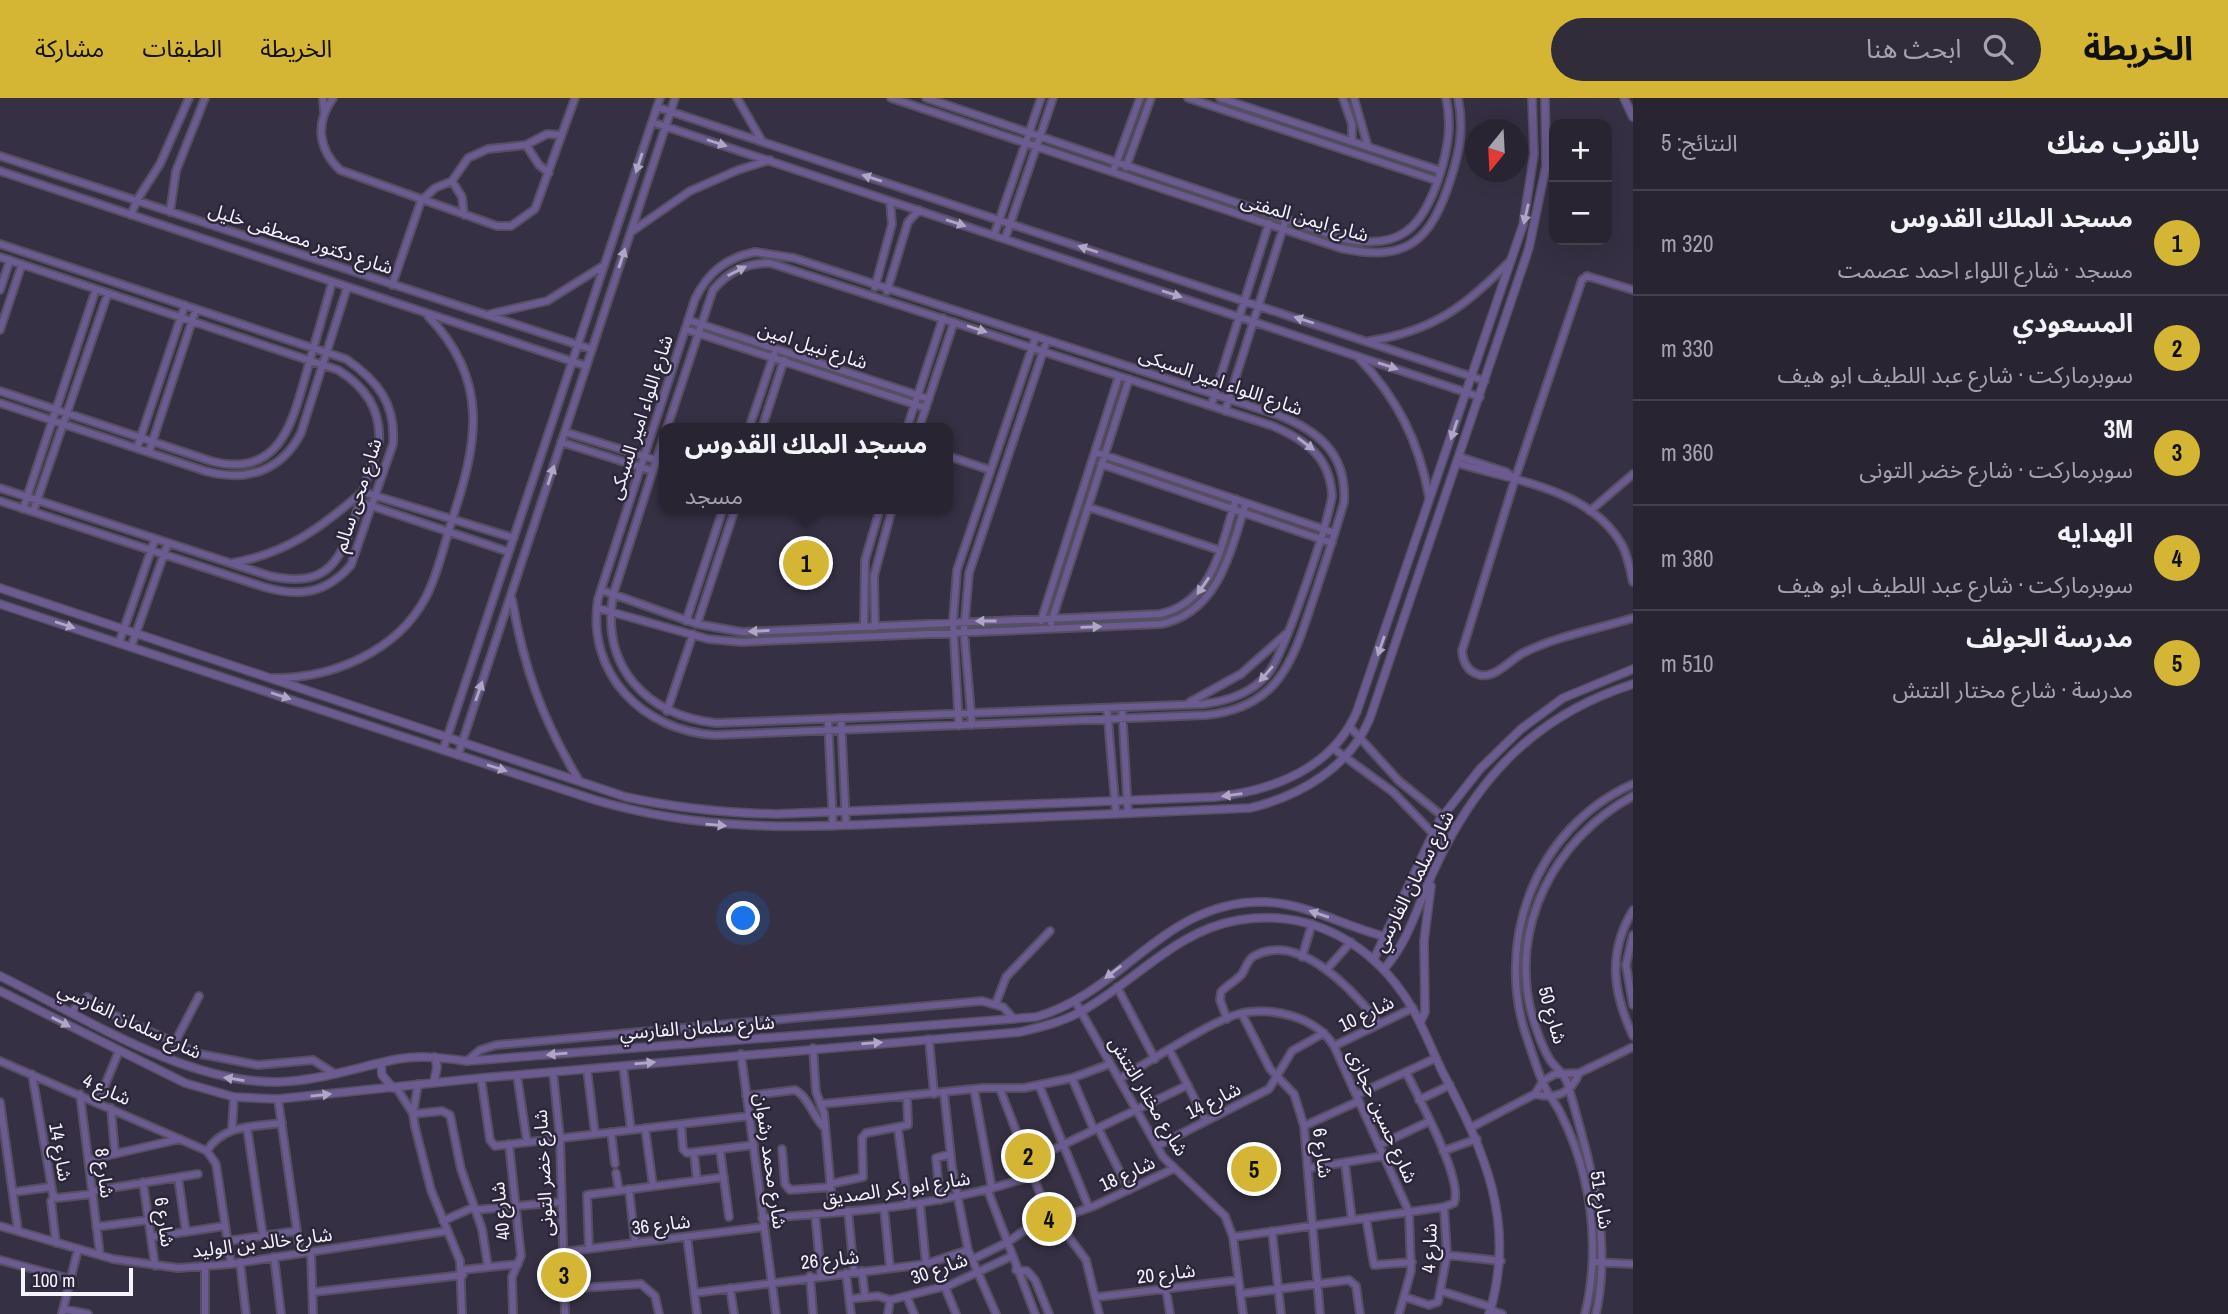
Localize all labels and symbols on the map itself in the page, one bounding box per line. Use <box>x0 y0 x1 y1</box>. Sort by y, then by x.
north arrow <box>1465 119 1528 182</box>
one-way arrow <box>707 138 728 149</box>
one-way arrow <box>633 152 644 173</box>
one-way arrow <box>861 172 882 183</box>
street label: شارع ايمن المفتى <box>1238 186 1372 249</box>
street label: شارع دكتور مصطفى خليل <box>205 196 397 281</box>
one-way arrow <box>1520 203 1531 225</box>
one-way arrow <box>946 218 967 228</box>
one-way arrow <box>1077 243 1098 254</box>
one-way arrow <box>617 248 628 269</box>
one-way arrow <box>727 265 747 276</box>
one-way arrow <box>1162 289 1183 300</box>
one-way arrow <box>1293 314 1314 325</box>
street label: شارع نبيل امين <box>755 315 871 376</box>
one-way arrow <box>966 325 987 335</box>
street label: شارع اللواء امير السبكى <box>601 331 680 503</box>
street label: شارع اللواء امير السبكى <box>1135 341 1306 422</box>
one-way arrow <box>1378 361 1399 372</box>
one-way arrow <box>1448 420 1459 441</box>
street label: شارع محى سالم <box>326 435 389 556</box>
one-way arrow <box>1297 437 1315 452</box>
one-way arrow <box>546 464 557 485</box>
pin: 1 <box>783 537 829 589</box>
one-way arrow <box>1196 576 1210 595</box>
one-way arrow <box>975 615 997 627</box>
one-way arrow <box>54 620 75 631</box>
one-way arrow <box>1081 621 1103 632</box>
one-way arrow <box>748 626 770 637</box>
one-way arrow <box>1375 635 1385 656</box>
one-way arrow <box>1259 666 1274 683</box>
one-way arrow <box>475 680 485 701</box>
one-way arrow <box>270 692 291 702</box>
one-way arrow <box>486 763 507 774</box>
one-way arrow <box>1221 789 1243 800</box>
street label: شارع سلمان الفارسي <box>1366 806 1462 957</box>
one-way arrow <box>706 820 728 831</box>
your location <box>726 901 760 935</box>
one-way arrow <box>1309 908 1330 919</box>
one-way arrow <box>1104 965 1122 980</box>
street label: شارع سلمان الفارسي <box>53 975 206 1067</box>
street label: شارع 50 <box>1531 983 1574 1047</box>
street label: شارع 10 <box>1334 988 1399 1038</box>
street label: شارع سلمان الفارسي <box>619 1009 776 1048</box>
one-way arrow <box>51 1016 71 1027</box>
street label: شارع مختار التتش <box>1102 1031 1195 1161</box>
one-way arrow <box>861 1038 883 1049</box>
street label: شارع حسين حجازى <box>1341 1045 1424 1188</box>
one-way arrow <box>545 1049 567 1060</box>
one-way arrow <box>634 1058 656 1069</box>
street label: شارع 4 <box>78 1067 135 1112</box>
one-way arrow <box>223 1073 245 1084</box>
street label: شارع 14 <box>1181 1075 1246 1126</box>
one-way arrow <box>310 1089 332 1100</box>
street label: شارع محمد رشوان <box>748 1092 793 1231</box>
street label: شارع خضر التونى <box>527 1109 560 1237</box>
street label: شارع 14 <box>42 1121 79 1183</box>
street label: شارع 6 <box>1306 1127 1339 1180</box>
pin: 2 <box>1005 1130 1051 1182</box>
pin: 5 <box>1231 1143 1277 1195</box>
street label: شارع 8 <box>88 1147 121 1200</box>
street label: شارع 18 <box>1095 1149 1160 1198</box>
street label: شارع ابو بكر الصديق <box>820 1165 972 1212</box>
street label: شارع 51 <box>1584 1169 1619 1231</box>
street label: شارع 40 <box>484 1180 517 1242</box>
pin: 4 <box>1026 1193 1072 1245</box>
street label: شارع 6 <box>148 1195 181 1249</box>
street label: شارع 36 <box>630 1208 692 1241</box>
street label: شارع خالد بن الوليد <box>190 1220 334 1265</box>
street label: شارع 4 <box>1415 1223 1444 1273</box>
street label: شارع 26 <box>799 1243 861 1276</box>
street label: شارع 30 <box>907 1246 971 1291</box>
pin: 3 <box>541 1249 587 1301</box>
street label: شارع 20 <box>1135 1257 1197 1290</box>
scale bar <box>21 1265 133 1297</box>

